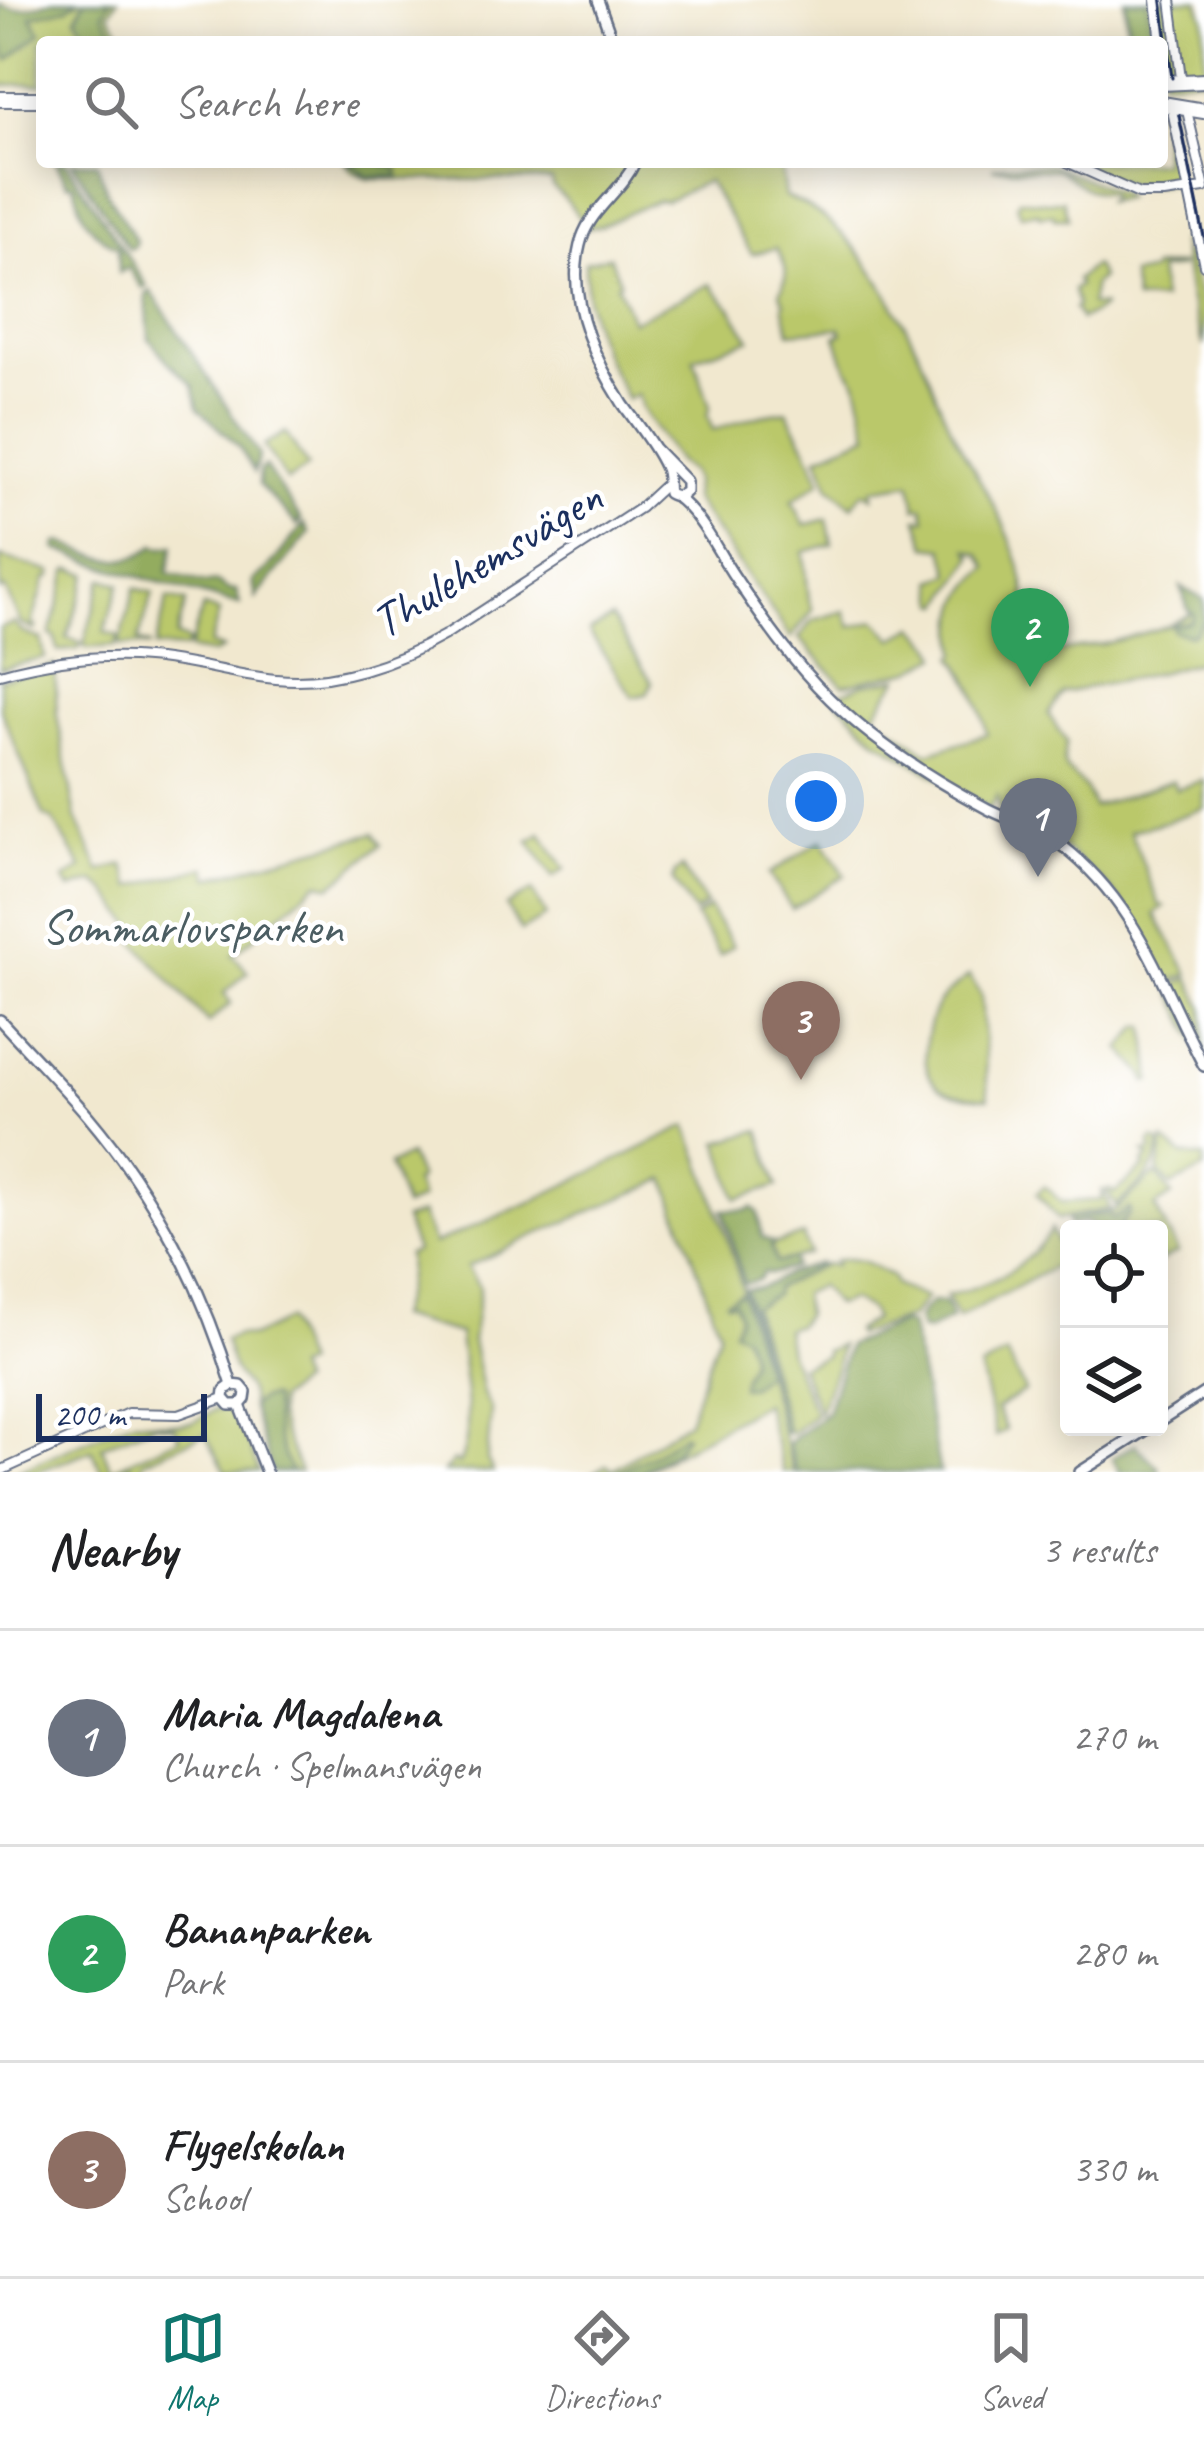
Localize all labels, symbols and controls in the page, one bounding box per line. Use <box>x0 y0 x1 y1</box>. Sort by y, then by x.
search box <box>36 36 1168 168</box>
icon: search <box>78 69 144 135</box>
text: Search here <box>174 74 357 131</box>
street label: Thulehemsvägen <box>360 466 613 651</box>
pin: 2 <box>991 588 1069 687</box>
your location <box>786 771 846 831</box>
pin: 1 <box>999 778 1077 877</box>
park label: Sommarlovsparken <box>41 897 344 957</box>
pin: 3 <box>762 981 840 1080</box>
map controls <box>1060 1220 1168 1436</box>
button: locate <box>1060 1220 1168 1328</box>
button: layers <box>1060 1328 1168 1436</box>
scale bar <box>36 1388 207 1441</box>
text: 200 m <box>54 1394 125 1436</box>
text: Nearby <box>48 1518 176 1582</box>
text: 3 results <box>1042 1526 1156 1575</box>
text: Maria Magdalena <box>162 1685 439 1742</box>
text: 1 <box>78 1713 96 1762</box>
text: 270 m <box>1072 1713 1156 1762</box>
text: Church · Spelmansvägen <box>162 1742 481 1791</box>
text: Bananparken <box>162 1901 370 1958</box>
text: 2 <box>78 1929 96 1978</box>
text: 280 m <box>1072 1929 1156 1978</box>
text: Park <box>162 1958 224 2007</box>
text: Flygelskolan <box>162 2117 344 2174</box>
text: 3 <box>78 2145 96 2194</box>
text: 330 m <box>1072 2145 1156 2194</box>
text: School <box>162 2174 246 2223</box>
tab: Map <box>160 2305 226 2419</box>
tab: Directions <box>545 2305 659 2419</box>
tab: Saved <box>978 2305 1044 2419</box>

